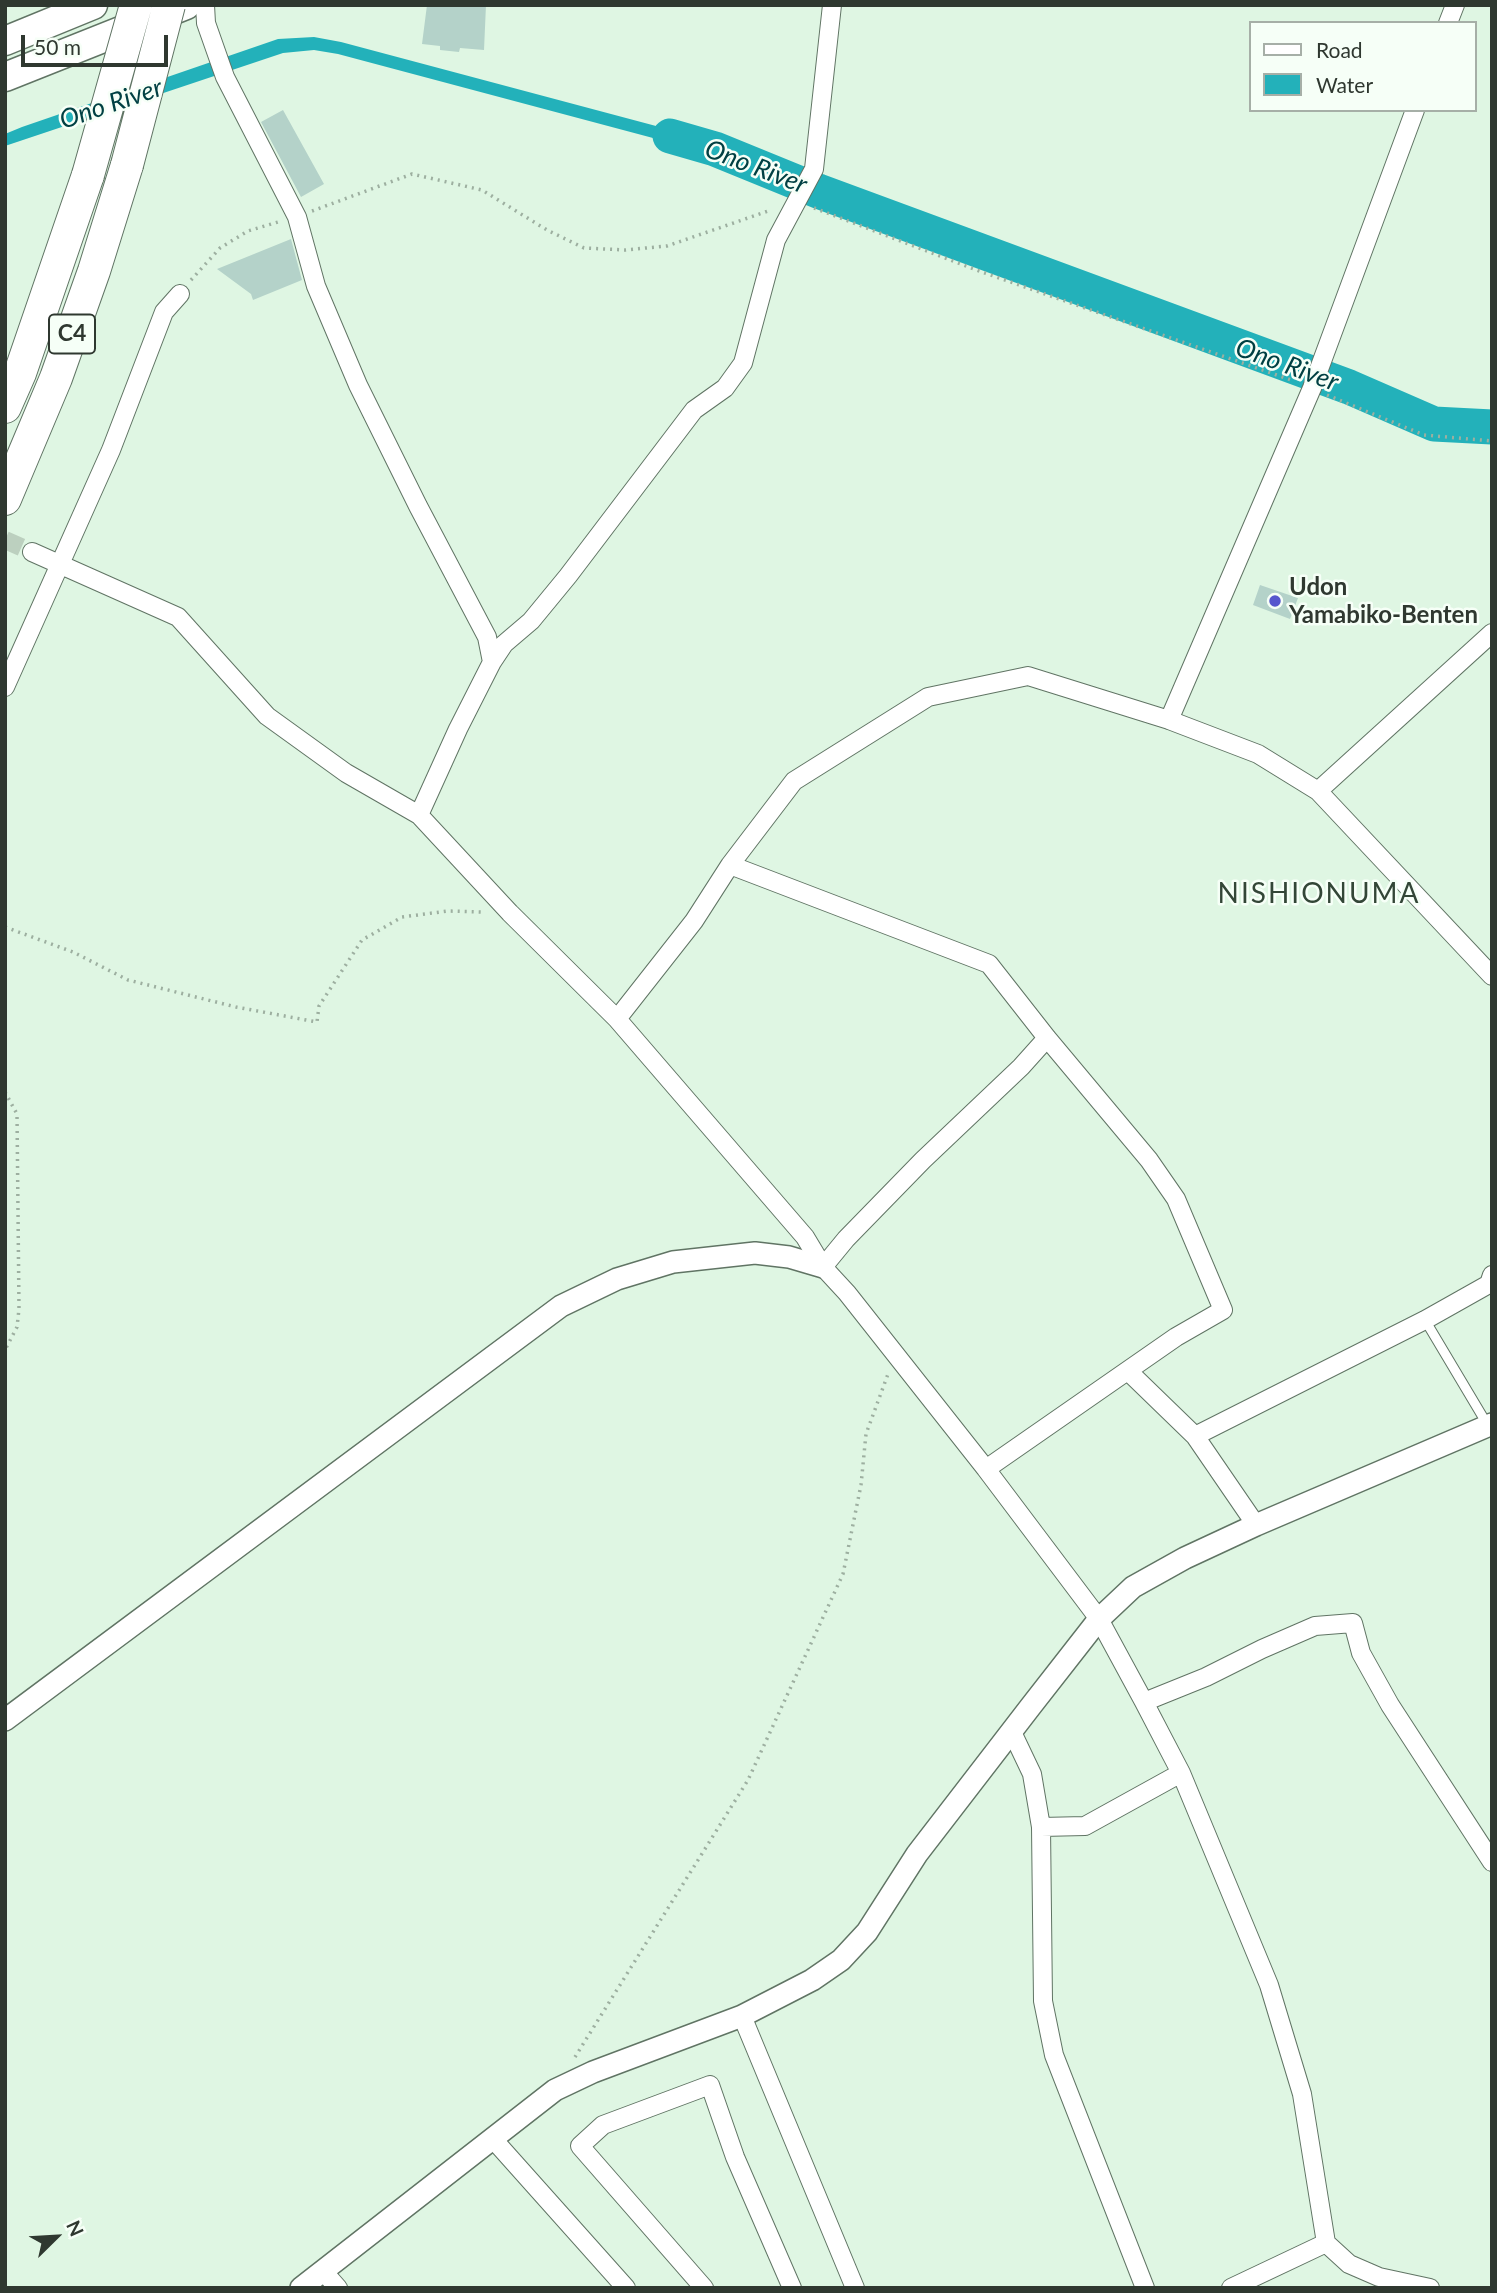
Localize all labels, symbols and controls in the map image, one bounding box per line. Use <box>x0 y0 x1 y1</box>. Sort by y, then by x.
scale bar <box>24 21 172 65</box>
legend <box>1248 21 1476 112</box>
text: 50 m <box>34 34 81 59</box>
text: Road <box>1316 37 1363 62</box>
water label: Ono River <box>55 72 167 136</box>
text: Water <box>1316 72 1373 97</box>
water label: Ono River <box>700 133 812 201</box>
road number: C4 <box>49 314 95 354</box>
water label: Ono River <box>1231 332 1343 398</box>
place label: Udon Yamabiko-Benten <box>1289 573 1478 629</box>
marker: Udon Yamabiko-Benten <box>1267 593 1283 609</box>
district label: NISHIONUMA <box>1219 877 1419 911</box>
north arrow <box>21 2202 91 2272</box>
text: N <box>62 2217 89 2240</box>

